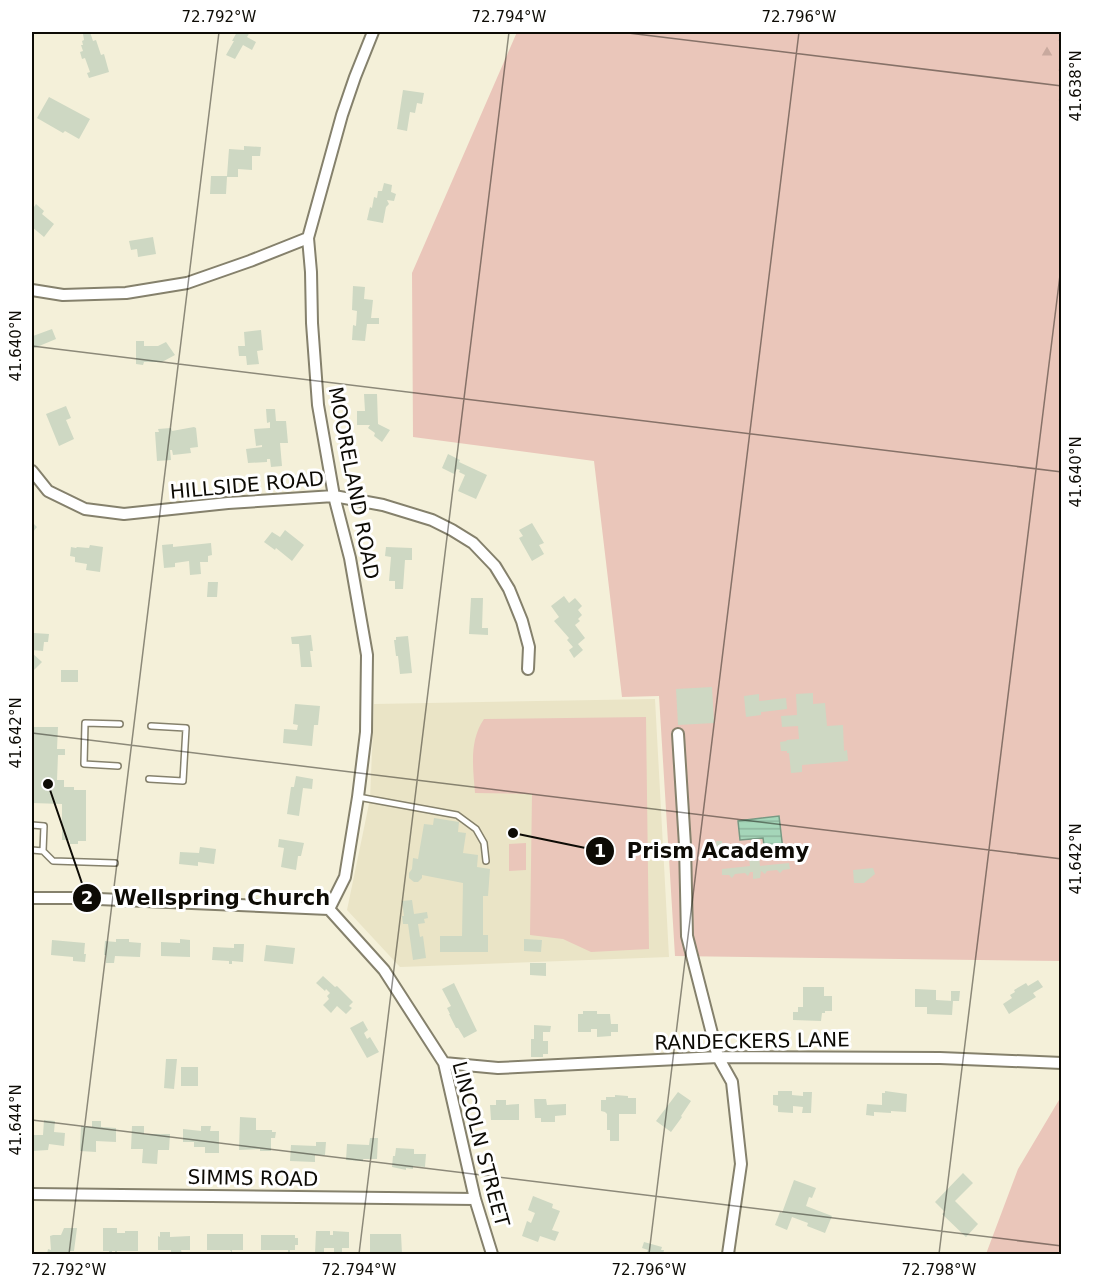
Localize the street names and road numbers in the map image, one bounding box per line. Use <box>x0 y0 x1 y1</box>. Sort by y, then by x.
street label: MOORELAND ROAD <box>324 385 384 581</box>
street label: HILLSIDE ROAD <box>169 466 325 504</box>
street label: RANDECKERS LANE <box>654 1027 850 1055</box>
street label: LINCOLN STREET <box>447 1059 515 1230</box>
street label: SIMMS ROAD <box>188 1165 318 1191</box>

